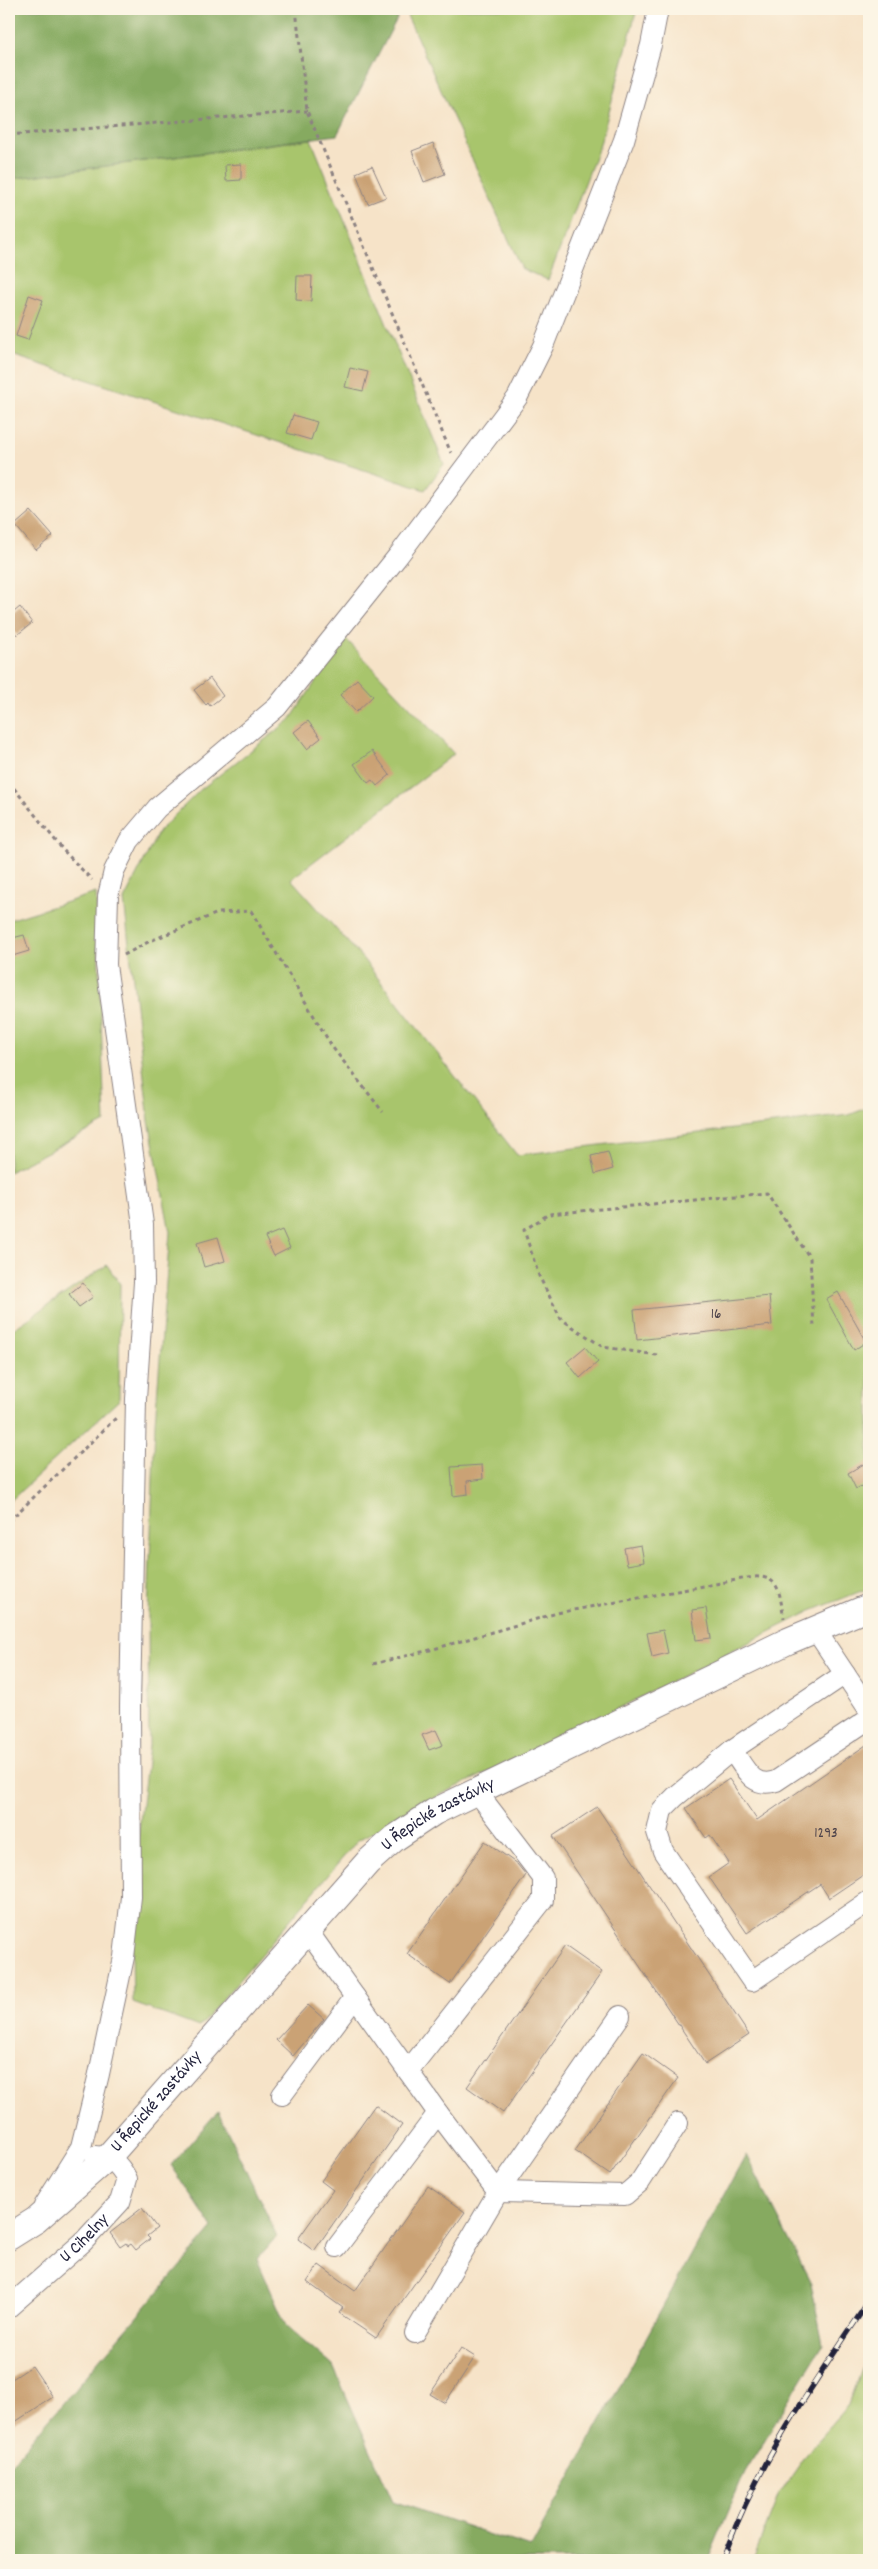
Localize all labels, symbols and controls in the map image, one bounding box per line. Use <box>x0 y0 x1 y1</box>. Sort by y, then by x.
house number: 16 <box>711 1304 721 1326</box>
street label: U Řepické zastávky <box>376 1772 500 1857</box>
house number: 1293 <box>814 1823 838 1845</box>
street label: U Řepické zastávky <box>105 2045 209 2158</box>
street label: U Cihelny <box>54 2208 116 2269</box>

